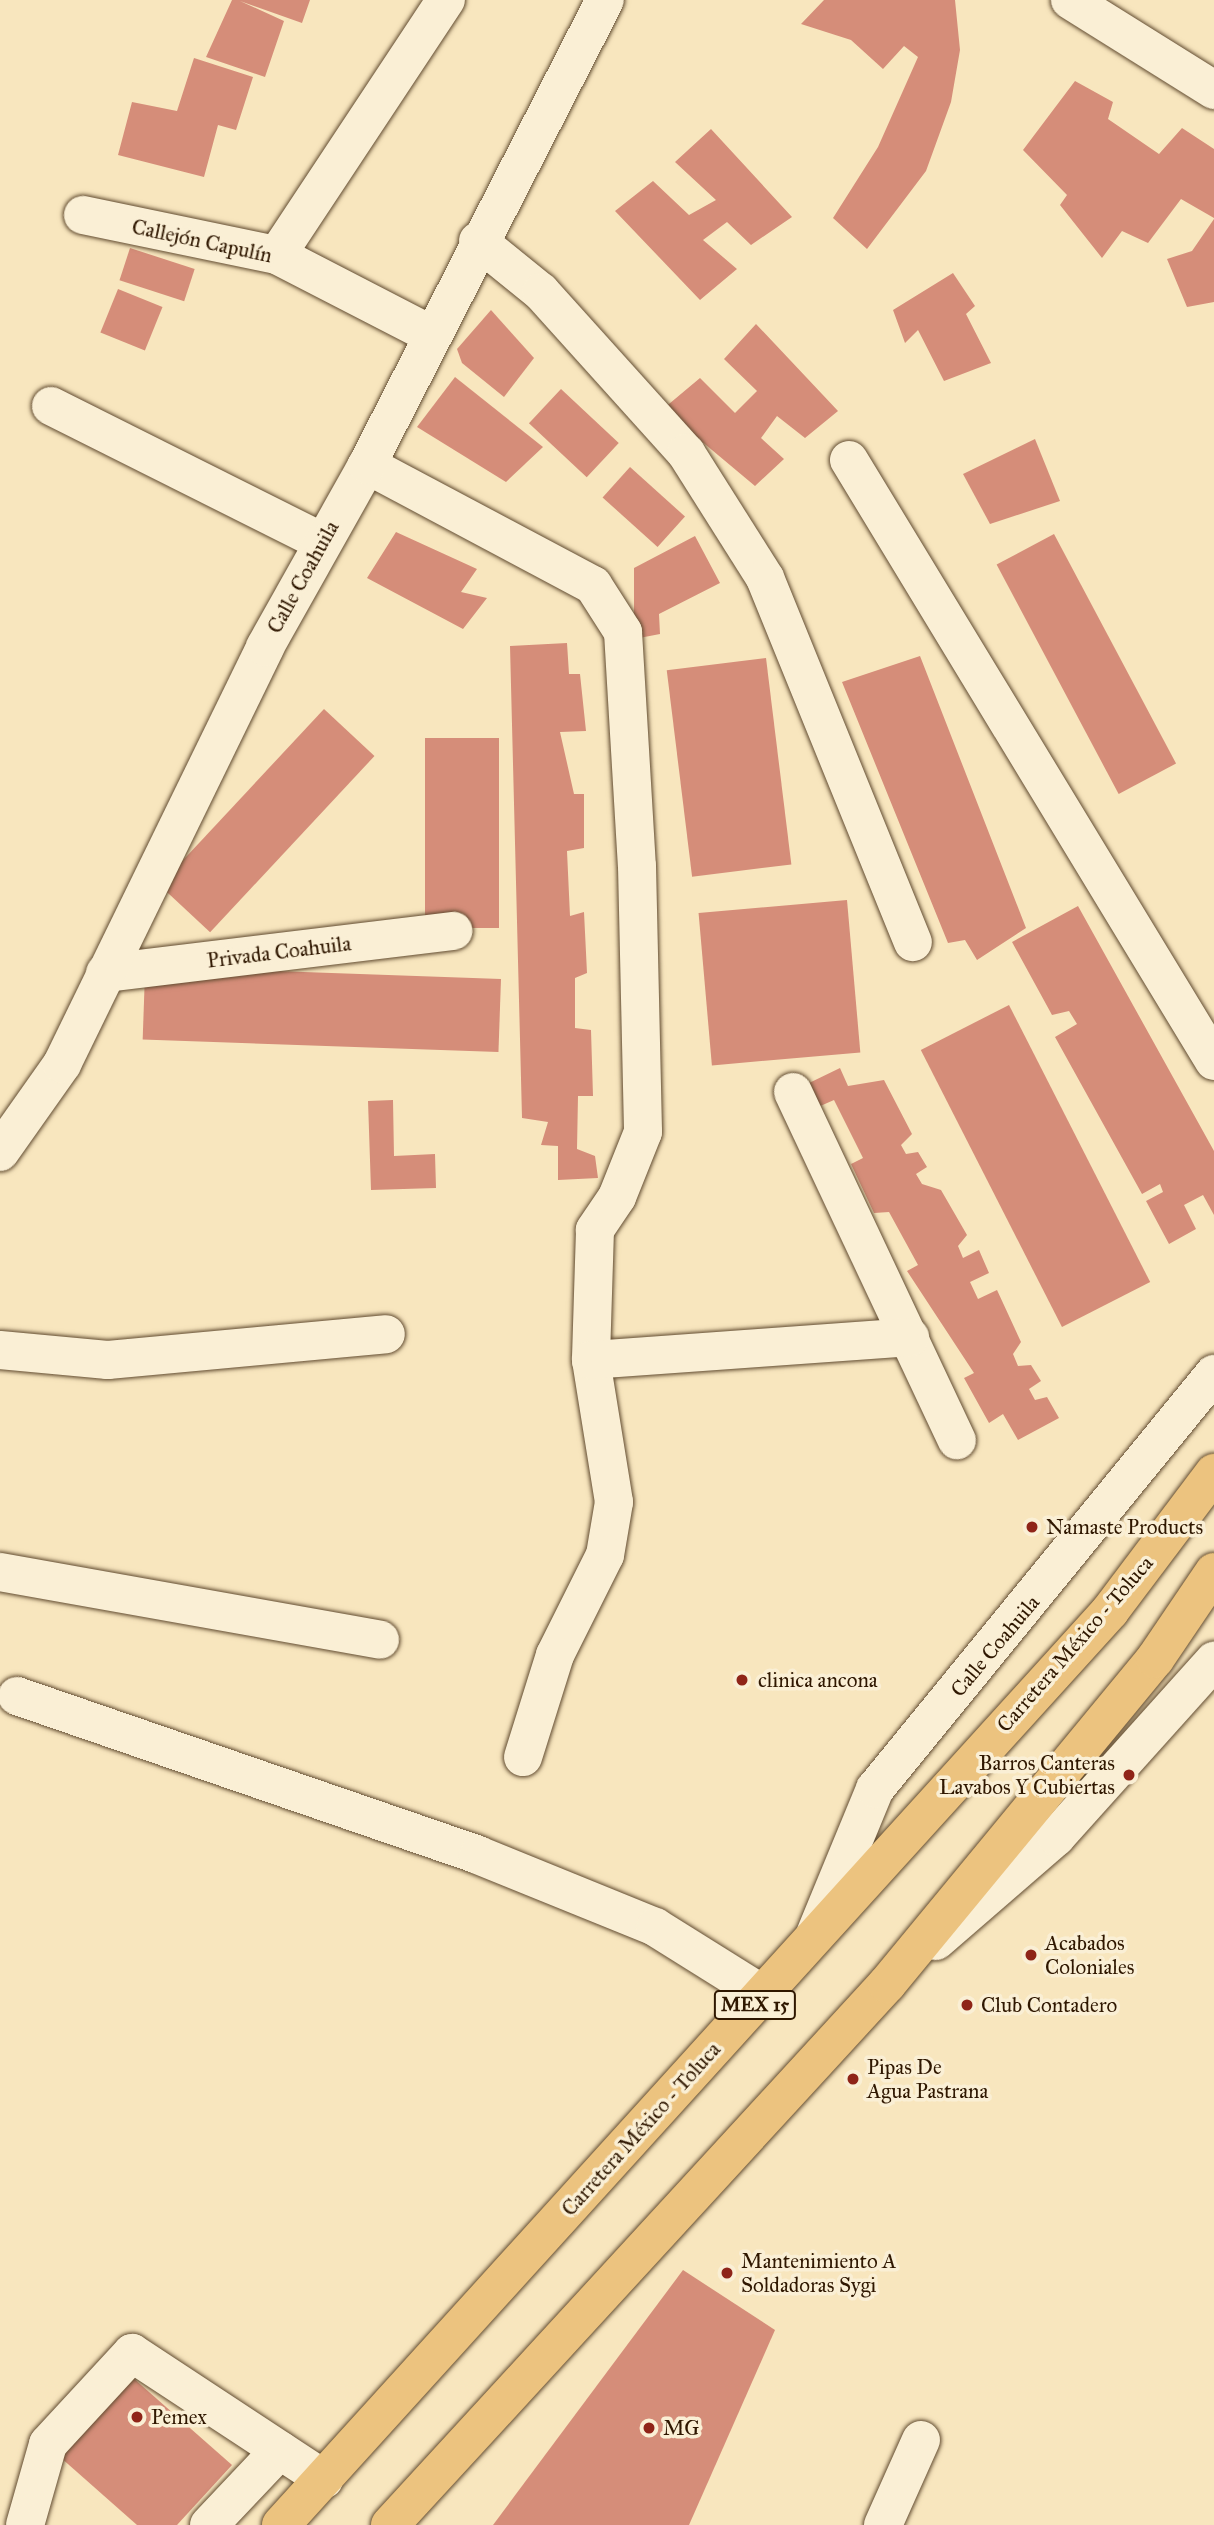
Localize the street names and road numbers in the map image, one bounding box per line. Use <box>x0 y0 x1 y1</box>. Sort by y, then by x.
street label: Callejón Capulín <box>130 214 274 268</box>
street label: Calle Coahuila <box>262 516 344 638</box>
street label: Privada Coahuila <box>205 931 353 973</box>
street label: Carretera México - Toluca <box>992 1551 1158 1737</box>
street label: Calle Coahuila <box>945 1590 1045 1702</box>
road number: MEX 15 <box>713 1990 797 2021</box>
street label: Carretera México - Toluca <box>556 2037 726 2221</box>

